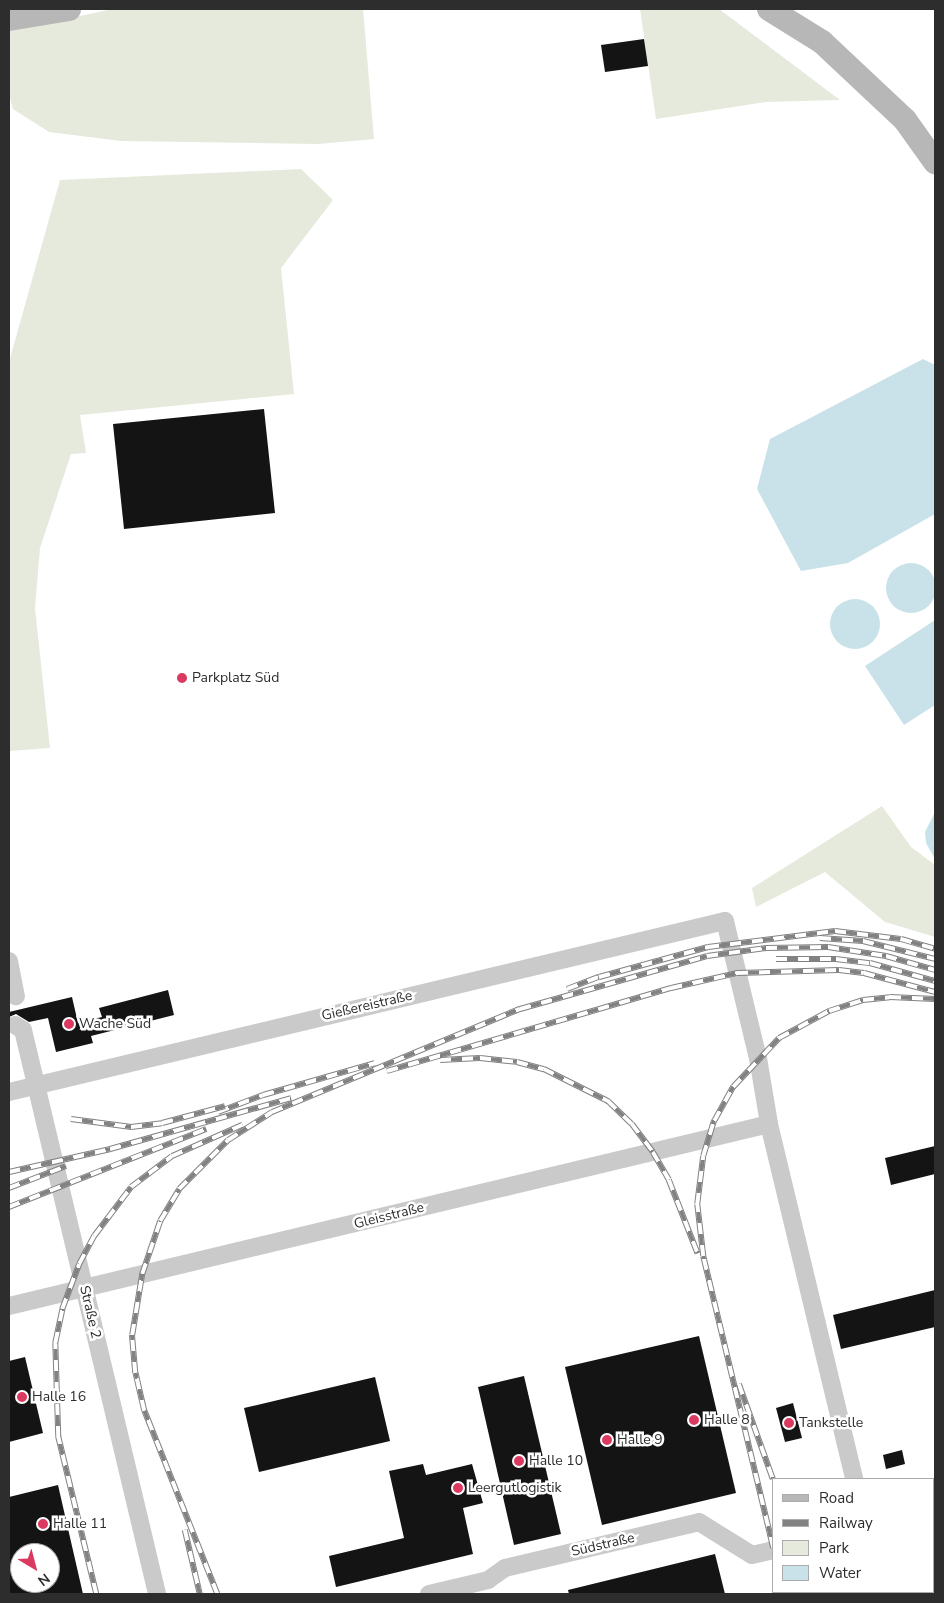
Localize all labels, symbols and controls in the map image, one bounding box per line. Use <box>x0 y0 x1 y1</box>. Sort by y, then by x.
place label: Parkplatz Süd <box>192 670 279 686</box>
marker: Parkplatz Süd <box>176 672 188 684</box>
street label: Gießereistraße <box>320 987 414 1025</box>
place label: Wache Süd <box>79 1016 151 1032</box>
marker: Wache Süd <box>63 1018 75 1030</box>
street label: Gleisstraße <box>352 1199 426 1233</box>
street label: Straße 2 <box>76 1284 104 1340</box>
place label: Halle 16 <box>32 1389 86 1405</box>
marker: Halle 16 <box>16 1391 28 1403</box>
place label: Halle 8 <box>704 1412 750 1428</box>
marker: Halle 8 <box>688 1414 700 1426</box>
place label: Tankstelle <box>799 1415 863 1431</box>
marker: Tankstelle <box>783 1417 795 1429</box>
place label: Halle 9 <box>617 1432 663 1448</box>
marker: Halle 9 <box>601 1434 613 1446</box>
place label: Halle 10 <box>529 1453 583 1469</box>
marker: Halle 10 <box>513 1455 525 1467</box>
legend <box>772 1478 934 1593</box>
place label: Leergutlogistik <box>468 1480 561 1496</box>
marker: Leergutlogistik <box>452 1482 464 1494</box>
text: Road <box>819 1488 854 1508</box>
text: Railway <box>819 1513 873 1533</box>
place label: Halle 11 <box>53 1516 107 1532</box>
marker: Halle 11 <box>37 1518 49 1530</box>
street label: Südstraße <box>570 1530 636 1560</box>
text: Park <box>819 1538 849 1558</box>
north arrow <box>10 1543 60 1593</box>
text: Water <box>819 1563 861 1583</box>
text: N <box>34 1569 54 1590</box>

